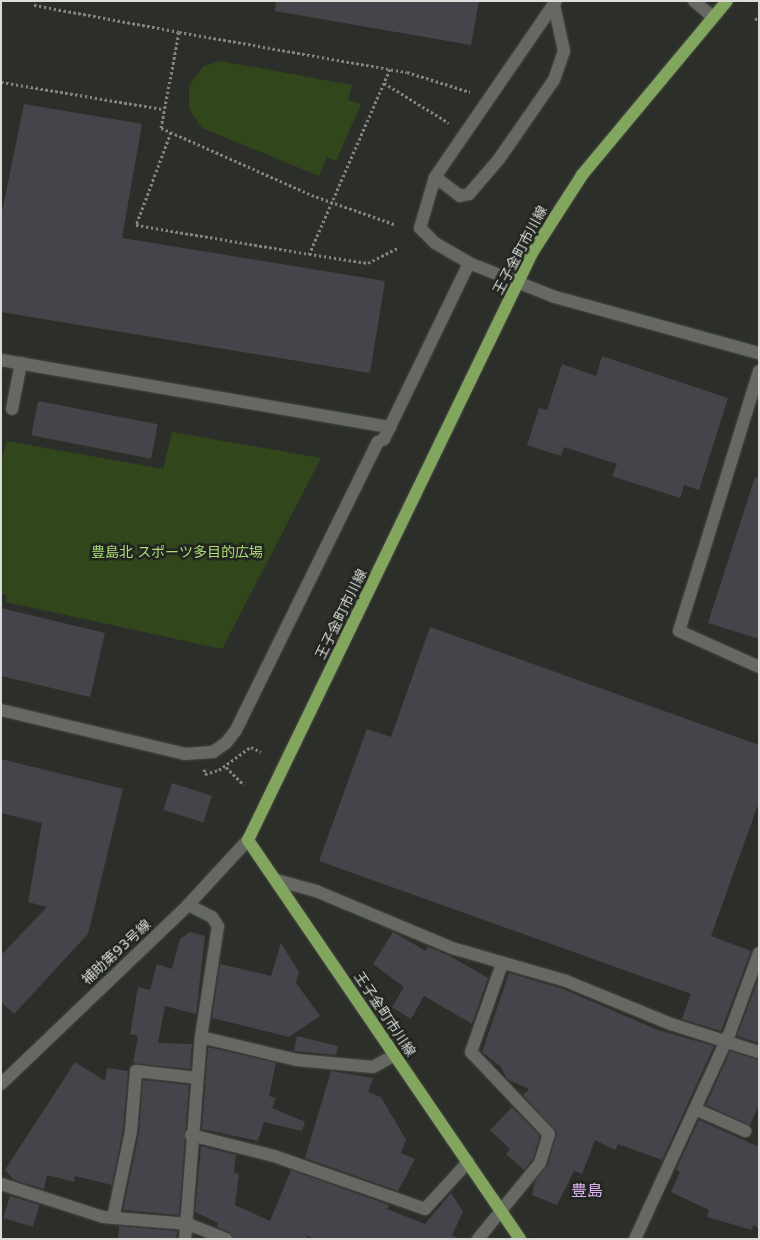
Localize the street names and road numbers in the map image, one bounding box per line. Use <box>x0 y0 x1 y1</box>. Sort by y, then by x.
street label: 王子金町市川線 <box>490 203 550 297</box>
street label: 王子金町市川線 <box>312 566 370 662</box>
street label: 補助第93号線 <box>78 916 154 988</box>
street label: 王子金町市川線 <box>351 969 419 1059</box>

